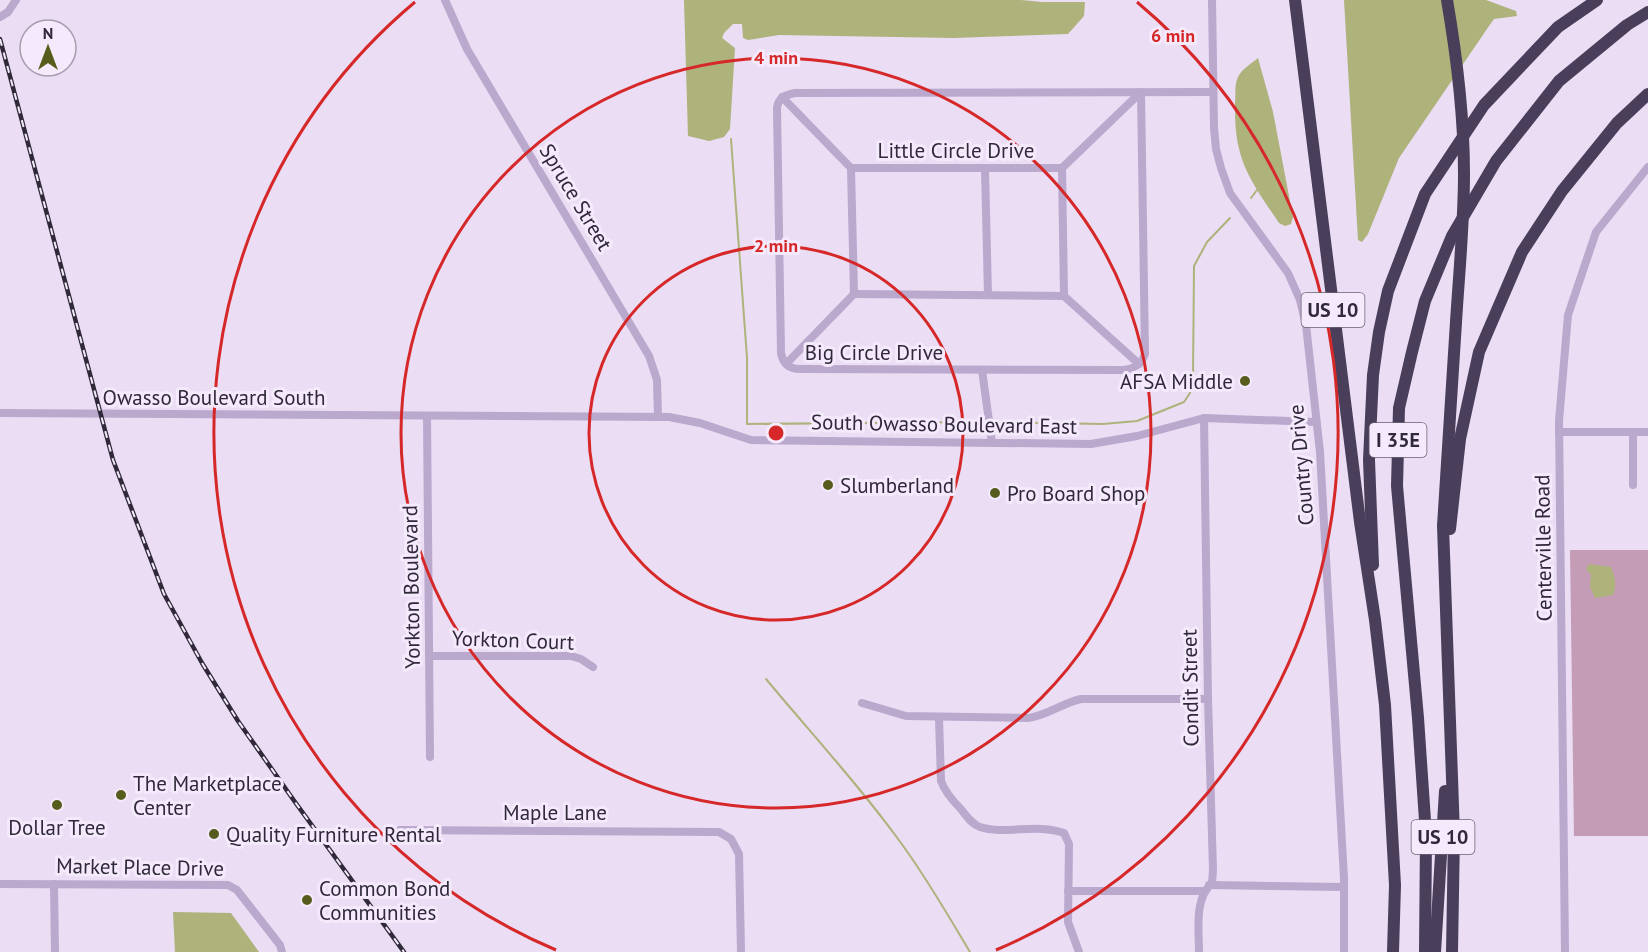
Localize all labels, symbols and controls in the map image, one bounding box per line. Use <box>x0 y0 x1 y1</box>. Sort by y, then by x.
north arrow <box>18 18 78 78</box>
text: N <box>43 23 53 43</box>
text: 6 min <box>1151 24 1195 47</box>
text: 4 min <box>754 46 798 69</box>
street label: Little Circle Drive <box>878 137 1034 164</box>
street label: Spruce Street <box>534 139 618 255</box>
text: 2 min <box>754 234 798 257</box>
road number: US 10 <box>1302 293 1364 327</box>
street label: Big Circle Drive <box>805 339 943 366</box>
place label: AFSA Middle <box>1120 368 1233 395</box>
marker: AFSA Middle <box>1238 374 1252 388</box>
street label: Owasso Boulevard South <box>103 384 325 411</box>
street label: Country Drive <box>1282 403 1320 527</box>
street label: South Owasso Boulevard East <box>811 408 1077 440</box>
centre of rings <box>766 423 786 443</box>
road number: I 35E <box>1370 423 1426 457</box>
place label: Slumberland <box>840 472 954 499</box>
street label: Centerville Road <box>1528 474 1558 622</box>
marker: Slumberland <box>821 478 835 492</box>
place label: Pro Board Shop <box>1007 480 1145 507</box>
marker: Pro Board Shop <box>988 486 1002 500</box>
street label: Yorkton Boulevard <box>396 505 426 669</box>
street label: Yorkton Court <box>451 624 575 656</box>
street label: Condit Street <box>1175 629 1205 747</box>
place label: The Marketplace Center <box>133 770 282 821</box>
marker: The Marketplace Center <box>114 788 128 802</box>
marker: Dollar Tree <box>50 798 64 812</box>
street label: Maple Lane <box>503 799 607 826</box>
place label: Dollar Tree <box>8 814 106 841</box>
road number: US 10 <box>1412 820 1474 854</box>
place label: Quality Furniture Rental <box>226 821 441 848</box>
marker: Quality Furniture Rental <box>207 827 221 841</box>
street label: Market Place Drive <box>56 852 224 882</box>
place label: Common Bond Communities <box>319 875 450 926</box>
marker: Common Bond Communities <box>300 893 314 907</box>

